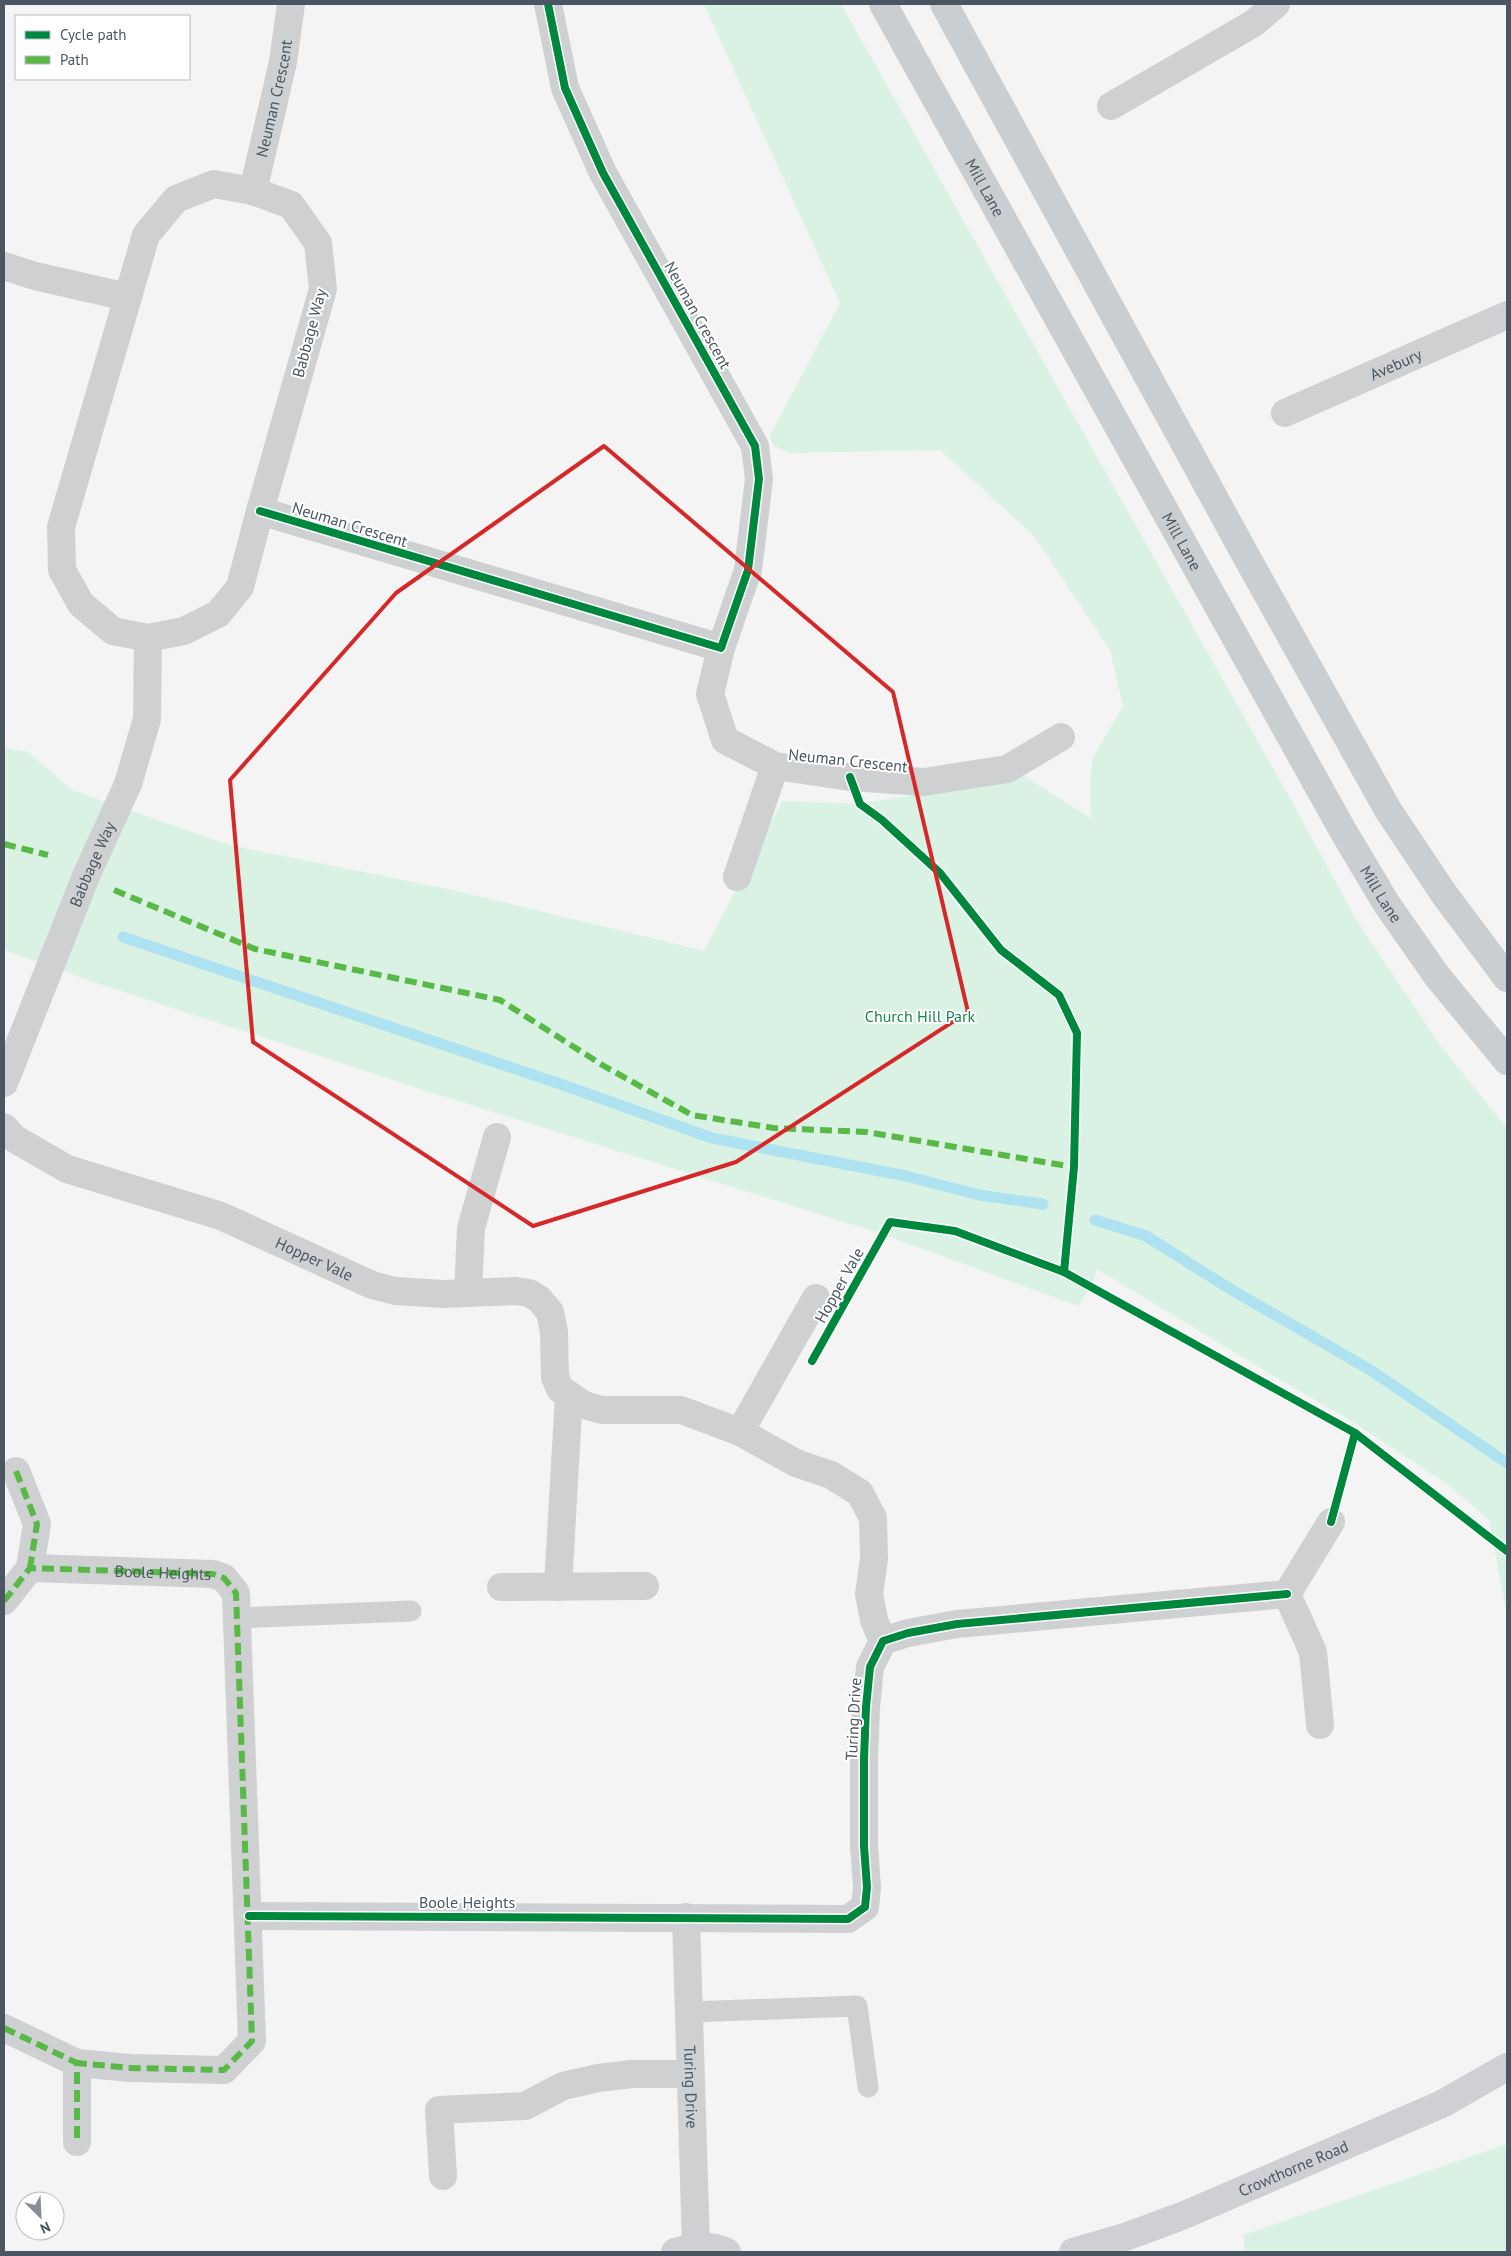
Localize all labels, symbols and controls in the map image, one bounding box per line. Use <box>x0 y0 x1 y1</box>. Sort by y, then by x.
legend <box>15 15 190 80</box>
text: Cycle path <box>60 25 126 44</box>
street label: Neuman Crescent <box>251 38 296 159</box>
text: Path <box>60 50 89 69</box>
street label: Mill Lane <box>961 155 1009 220</box>
street label: Neuman Crescent <box>660 258 736 373</box>
street label: Babbage Way <box>288 286 331 380</box>
street label: Avebury <box>1367 344 1425 384</box>
street label: Neuman Crescent <box>290 497 411 551</box>
street label: Mill Lane <box>1158 509 1206 574</box>
street label: Neuman Crescent <box>787 744 909 776</box>
street label: Babbage Way <box>65 818 120 910</box>
street label: Mill Lane <box>1356 862 1407 926</box>
park label: Church Hill Park <box>865 1006 975 1026</box>
street label: Hopper Vale <box>272 1232 356 1285</box>
street label: Hopper Vale <box>810 1244 868 1326</box>
street label: Boole Heights <box>114 1561 212 1584</box>
street label: Turing Drive <box>841 1677 865 1761</box>
street label: Boole Heights <box>419 1892 515 1912</box>
street label: Turing Drive <box>680 2045 702 2129</box>
street label: Crowthorne Road <box>1235 2136 1351 2201</box>
north arrow <box>15 2191 65 2241</box>
text: N <box>37 2218 53 2238</box>

